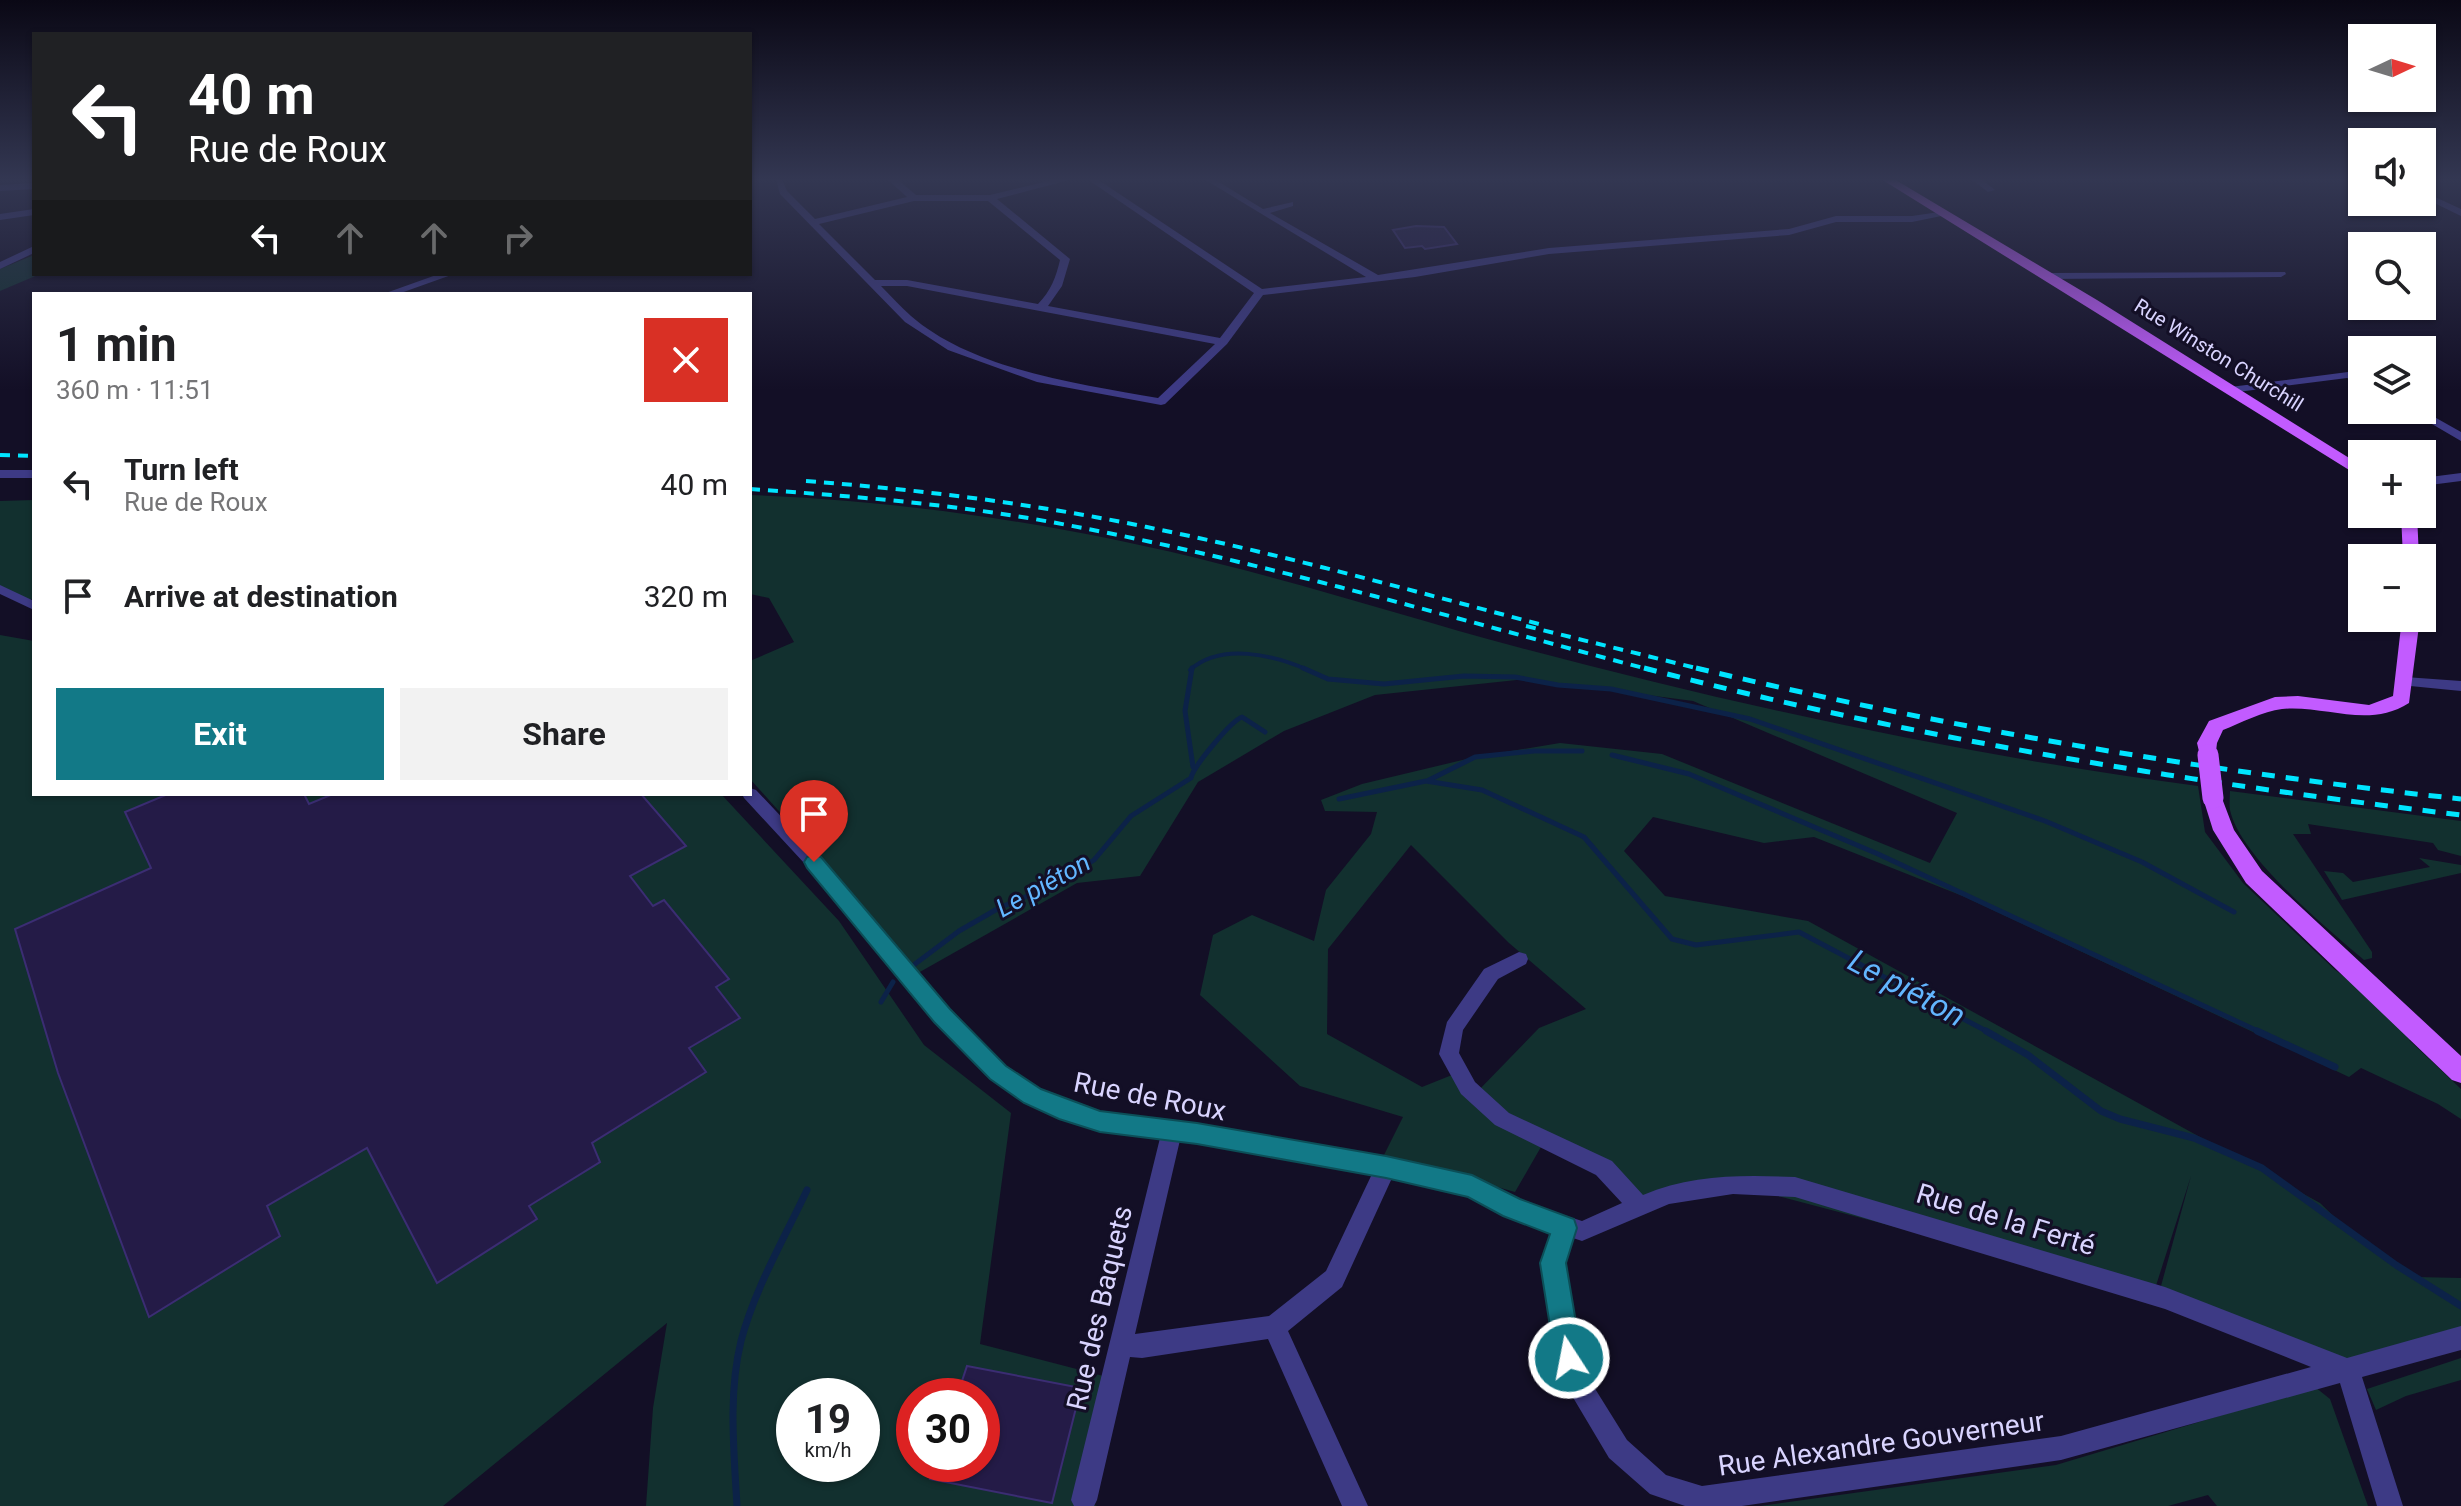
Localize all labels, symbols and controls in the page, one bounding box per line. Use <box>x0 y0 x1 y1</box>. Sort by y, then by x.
north arrow <box>2348 24 2436 112</box>
map controls <box>2348 24 2436 632</box>
text: 40 m <box>188 62 315 128</box>
icon: left <box>56 64 160 168</box>
button: sound <box>2348 128 2436 216</box>
text: Rue de Roux <box>188 129 387 171</box>
icon: left <box>244 216 288 260</box>
icon: ahead <box>328 216 372 260</box>
icon: ahead <box>412 216 456 260</box>
icon: right <box>496 216 540 260</box>
button: search <box>2348 232 2436 320</box>
street label: Rue Winston Churchill <box>2130 293 2308 417</box>
text: 1 min <box>56 316 177 373</box>
button: close <box>644 318 728 402</box>
button: layers <box>2348 336 2436 424</box>
text: 360 m · 11:51 <box>56 375 214 405</box>
button: + <box>2348 440 2436 528</box>
text: Turn left <box>124 452 239 487</box>
icon: left <box>56 462 100 506</box>
text: 40 m <box>661 467 728 502</box>
text: Rue de Roux <box>124 487 268 517</box>
button: − <box>2348 544 2436 632</box>
icon: arrive <box>56 574 100 618</box>
text: Arrive at destination <box>124 579 398 614</box>
text: 320 m <box>644 579 728 614</box>
button: Exit <box>56 688 384 780</box>
button: Share <box>400 688 728 780</box>
pin <box>780 780 848 862</box>
icon: arrive <box>792 792 836 836</box>
water label: Le piéton <box>991 847 1095 923</box>
water label: Le piéton <box>1842 941 1972 1035</box>
street label: Rue de Roux <box>1071 1066 1229 1127</box>
street label: Rue de la Ferté <box>1912 1177 2099 1262</box>
street label: Rue des Baquets <box>1060 1203 1139 1414</box>
position arrow <box>1527 1316 1611 1400</box>
speed limit sign: 30 <box>896 1378 1000 1482</box>
text: 19 <box>805 1396 851 1443</box>
street label: Rue Alexandre Gouverneur <box>1716 1404 2047 1483</box>
text: km/h <box>805 1438 851 1462</box>

